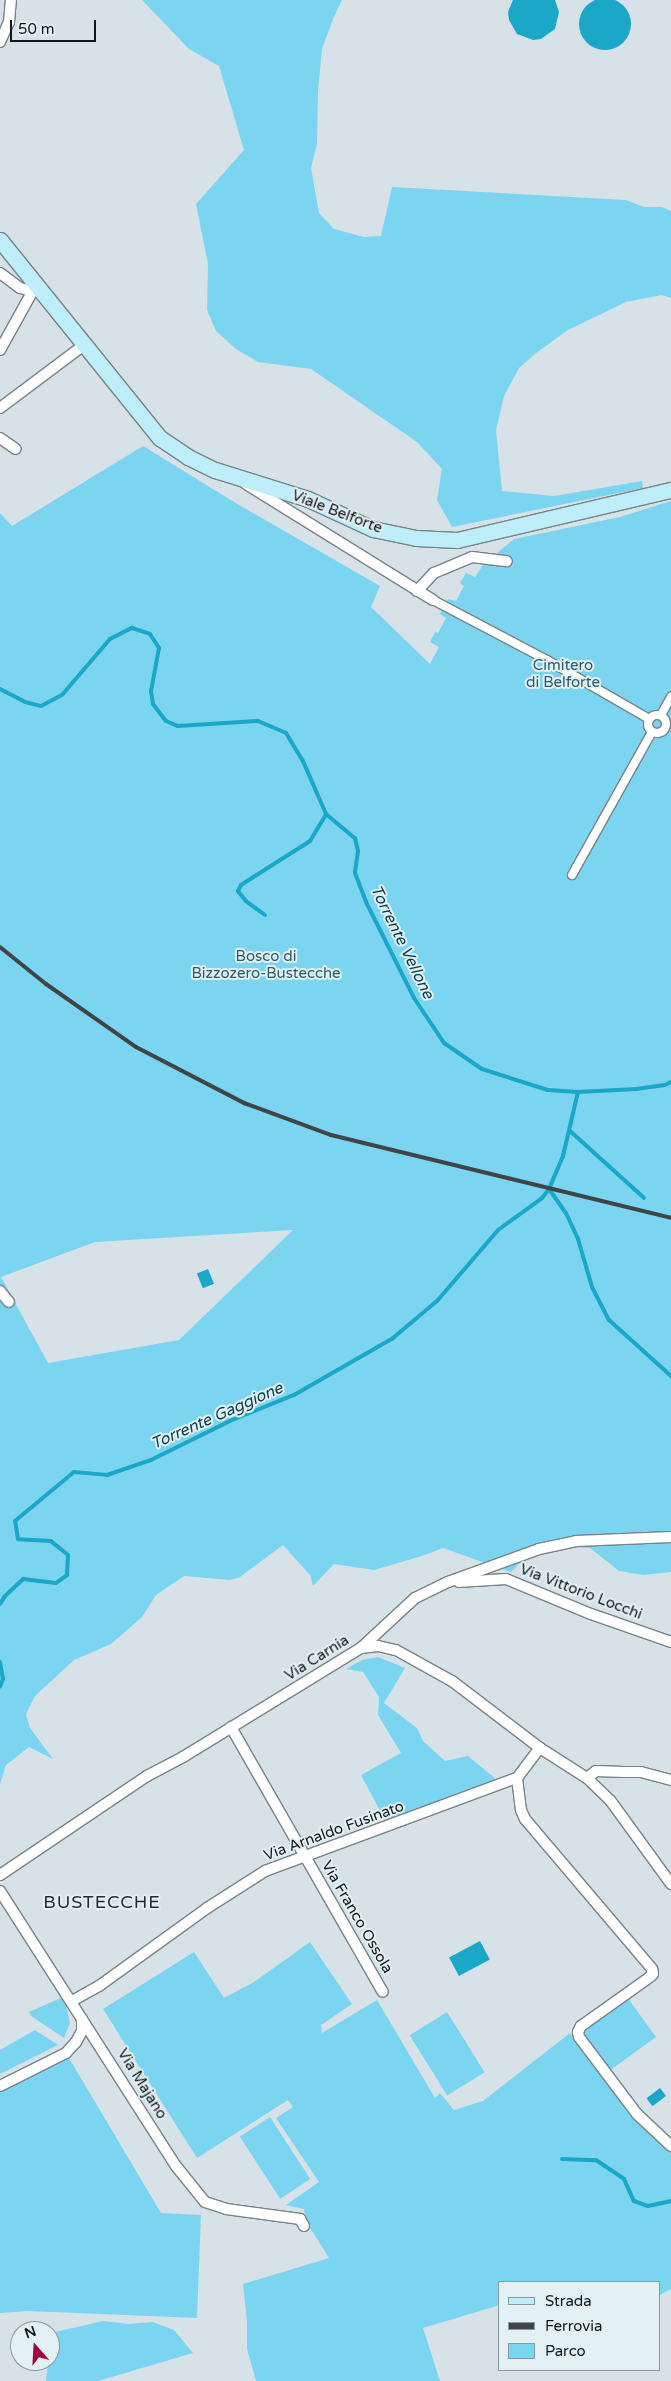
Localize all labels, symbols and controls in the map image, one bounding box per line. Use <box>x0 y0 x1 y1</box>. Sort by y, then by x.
scale bar <box>12 10 99 42</box>
text: 50 m <box>18 20 55 38</box>
street label: Viale Belforte <box>289 487 385 537</box>
park label: Cimitero di Belforte <box>526 656 600 691</box>
water label: Torrente Vellone <box>366 882 438 1002</box>
park label: Bosco di Bizzozero-Bustecche <box>191 947 341 982</box>
water label: Torrente Gaggione <box>148 1378 286 1454</box>
street label: Via Vittorio Locchi <box>517 1560 645 1624</box>
street label: Via Carnia <box>282 1631 352 1685</box>
street label: Via Arnaldo Fusinato <box>262 1797 406 1865</box>
street label: Via Franco Ossola <box>317 1857 397 1977</box>
district label: BUSTECCHE <box>42 1891 162 1913</box>
street label: Via Majano <box>113 2045 171 2123</box>
legend <box>498 2281 661 2371</box>
text: Strada <box>545 2292 592 2310</box>
text: Ferrovia <box>545 2317 602 2335</box>
north arrow <box>10 2321 60 2371</box>
text: N <box>22 2322 38 2342</box>
text: Parco <box>545 2342 586 2360</box>

